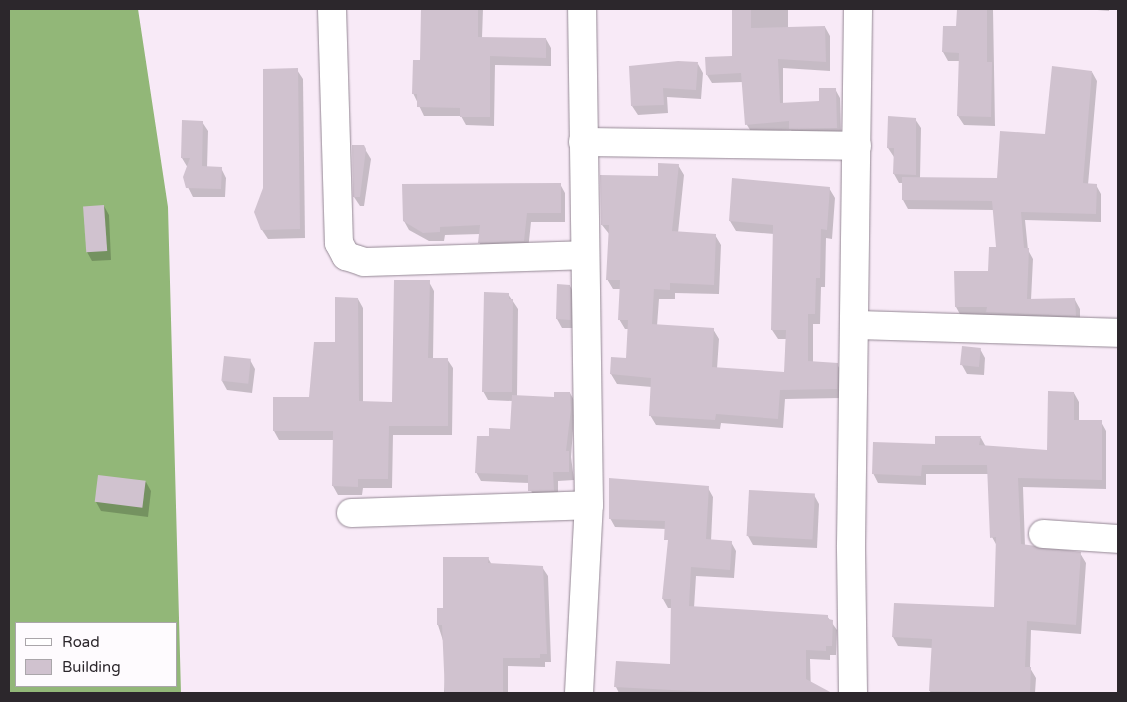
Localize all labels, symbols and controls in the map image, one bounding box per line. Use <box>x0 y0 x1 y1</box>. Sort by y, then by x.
legend <box>15 622 178 687</box>
text: Road <box>62 633 100 651</box>
text: Building <box>62 658 121 676</box>

